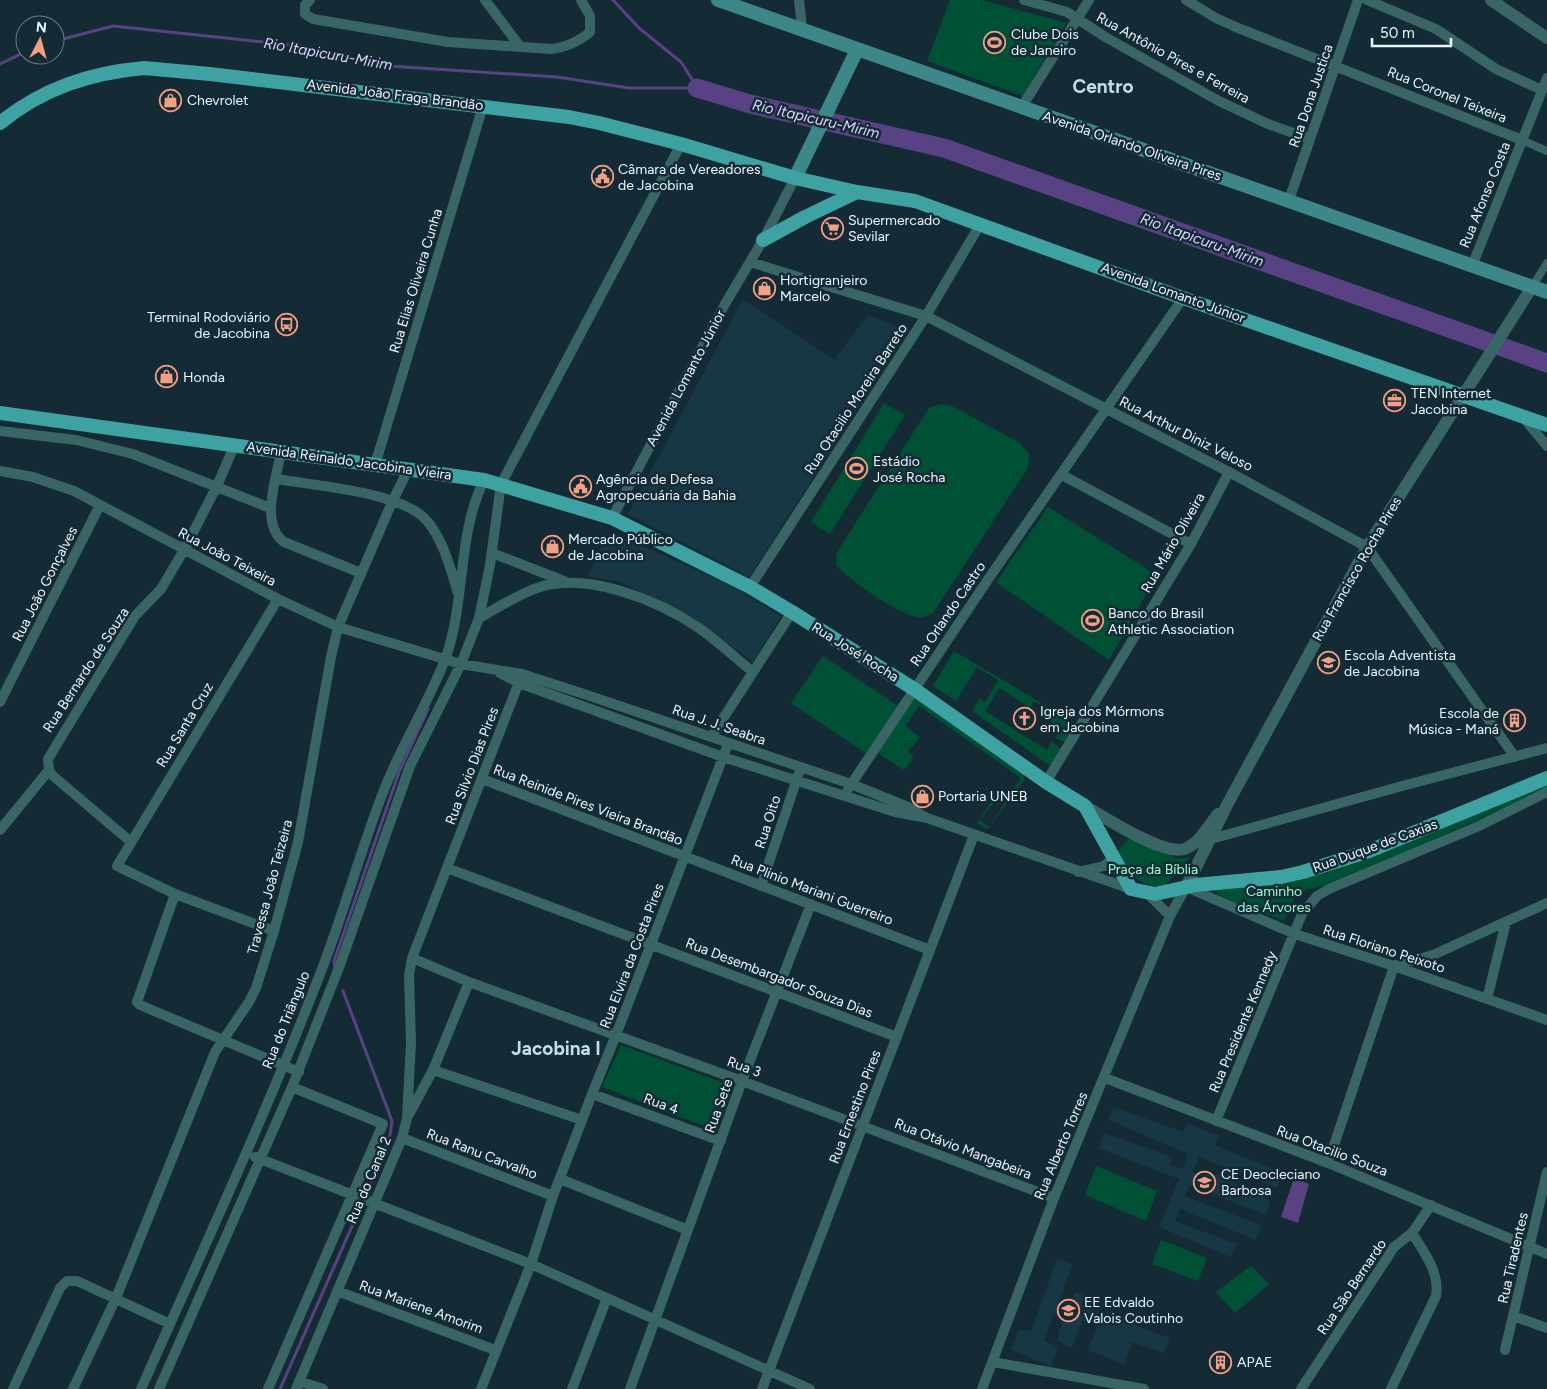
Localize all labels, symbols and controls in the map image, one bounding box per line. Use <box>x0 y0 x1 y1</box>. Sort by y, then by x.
street label: Rua Antônio Pires e Ferreira <box>1093 9 1253 107</box>
north arrow <box>15 15 65 65</box>
scale bar <box>1372 15 1451 47</box>
text: N <box>35 19 48 37</box>
text: 50 m <box>1380 24 1415 42</box>
place label: Clube Dois de Janeiro <box>1011 26 1079 59</box>
sports icon: Clube Dois de Janeiro <box>983 30 1007 54</box>
water label: Rio Itapicuru-Mirim <box>262 34 394 74</box>
street label: Rua Dona Justica <box>1285 42 1337 150</box>
street label: Rua Coronel Teixeira <box>1385 63 1509 127</box>
district label: Centro <box>1073 75 1133 98</box>
street label: Avenida João Fraga Brandão <box>306 76 484 114</box>
shop icon: Chevrolet <box>159 88 183 112</box>
place label: Chevrolet <box>187 92 249 109</box>
water label: Rio Itapicuru-Mirim <box>751 96 882 142</box>
street label: Avenida Orlando Oliveira Pires <box>1040 107 1224 185</box>
street label: Rua Afonso Costa <box>1456 139 1514 251</box>
place label: Câmara de Vereadores de Jacobina <box>618 161 760 194</box>
public building icon: Câmara de Vereadores de Jacobina <box>590 165 614 189</box>
street label: Rua Elias Oliveira Cunha <box>386 207 446 355</box>
water label: Rio Itapicuru-Mirim <box>1138 209 1266 271</box>
place label: Supermercado Sevilar <box>848 212 940 245</box>
supermarket icon: Supermercado Sevilar <box>820 216 844 240</box>
street label: Avenida Lomanto Júnior <box>1099 259 1248 327</box>
place label: Hortigranjeiro Marcelo <box>780 272 867 305</box>
shop icon: Hortigranjeiro Marcelo <box>752 276 776 300</box>
street label: Avenida Lomanto Júnior <box>643 307 729 449</box>
place label: Terminal Rodoviário de Jacobina <box>147 309 270 342</box>
bus stop icon: Terminal Rodoviário de Jacobina <box>274 313 298 337</box>
street label: Rua Otacilio Moreira Barreto <box>801 320 911 478</box>
shop icon: Honda <box>155 365 179 389</box>
place label: Honda <box>183 369 225 386</box>
place label: TEN Internet Jacobina <box>1411 385 1491 418</box>
office icon: TEN Internet Jacobina <box>1383 389 1407 413</box>
street label: Rua Arthur Diniz Veloso <box>1116 393 1256 475</box>
street label: Avenida Reinaldo Jacobina Vieira <box>245 438 453 484</box>
place label: Estádio José Rocha <box>873 453 945 486</box>
sports icon: Estádio José Rocha <box>845 457 869 481</box>
place label: Agência de Defesa Agropecuária da Bahia <box>596 471 736 504</box>
public building icon: Agência de Defesa Agropecuária da Bahia <box>568 475 592 499</box>
street label: Rua Mário Oliveira <box>1137 490 1209 596</box>
street label: Rua Francisco Rocha Pires <box>1309 494 1405 644</box>
street label: Rua João Gonçalves <box>9 524 81 644</box>
street label: Rua João Teixeira <box>175 524 279 590</box>
place label: Mercado Público de Jacobina <box>568 531 673 564</box>
shop icon: Mercado Público de Jacobina <box>540 535 564 559</box>
street label: Rua Orlando Castro <box>907 558 989 670</box>
street label: Rua Bernardo de Souza <box>39 604 133 736</box>
place label: Banco do Brasil Athletic Association <box>1108 605 1234 638</box>
sports icon: Banco do Brasil Athletic Association <box>1080 609 1104 633</box>
street label: Rua José Rocha <box>808 618 902 686</box>
place label: Escola Adventista de Jacobina <box>1344 647 1456 680</box>
school or university icon: Escola Adventista de Jacobina <box>1316 651 1340 675</box>
street label: Rua Santa Cruz <box>153 679 217 771</box>
street label: Rua J. J. Seabra <box>670 701 768 749</box>
place label: Igreja dos Mórmons em Jacobina <box>1040 703 1164 736</box>
street label: Rua Silvio Dias Pires <box>442 705 502 827</box>
place label: Escola de Música - Maná <box>1408 705 1499 738</box>
church icon: Igreja dos Mórmons em Jacobina <box>1012 707 1036 731</box>
building icon: Escola de Música - Maná <box>1503 709 1527 733</box>
street label: Rua Reinide Pires Vieira Brandão <box>491 761 685 849</box>
shop icon: Portaria UNEB <box>910 784 934 808</box>
place label: Portaria UNEB <box>938 788 1027 805</box>
street label: Rua Oito <box>751 793 785 851</box>
street label: Rua Duque de Caxias <box>1310 815 1440 877</box>
street label: Travessa João Teizeira <box>244 818 296 956</box>
street label: Rua Plinio Mariani Guerreiro <box>729 851 895 929</box>
park label: Praça da Bíblia <box>1108 861 1198 878</box>
street label: Rua Elvira da Costa Pires <box>596 881 668 1031</box>
park label: Caminho das Árvores <box>1237 883 1311 916</box>
street label: Rua Floriano Peixoto <box>1321 921 1447 977</box>
street label: Rua Desembargador Souza Dias <box>683 934 875 1022</box>
street label: Rua Presidente Kennedy <box>1205 948 1281 1095</box>
street label: Rua do Triângulo <box>259 969 313 1071</box>
district label: Jacobina I <box>511 1037 601 1060</box>
street label: Rua Ernestino Pires <box>825 1048 885 1166</box>
street label: Rua 3 <box>725 1053 763 1081</box>
street label: Rua Sete <box>701 1076 737 1135</box>
street label: Rua Alberto Torres <box>1031 1089 1091 1203</box>
street label: Rua 4 <box>641 1090 681 1118</box>
street label: Rua Otávio Mangabeira <box>892 1115 1034 1183</box>
street label: Rua Otacilio Souza <box>1274 1122 1390 1180</box>
street label: Rua Ranu Carvalho <box>424 1125 540 1183</box>
street label: Rua do Canal 2 <box>343 1134 395 1226</box>
place label: CE Deocleciano Barbosa <box>1221 1166 1320 1199</box>
school or university icon: CE Deocleciano Barbosa <box>1193 1170 1217 1194</box>
street label: Rua Tiradentes <box>1494 1211 1532 1305</box>
street label: Rua São Bernardo <box>1314 1236 1390 1338</box>
street label: Rua Mariene Amorim <box>357 1277 485 1337</box>
place label: EE Edvaldo Valois Coutinho <box>1084 1294 1183 1327</box>
school or university icon: EE Edvaldo Valois Coutinho <box>1056 1298 1080 1322</box>
building icon: APAE <box>1209 1350 1233 1374</box>
place label: APAE <box>1237 1354 1272 1371</box>

